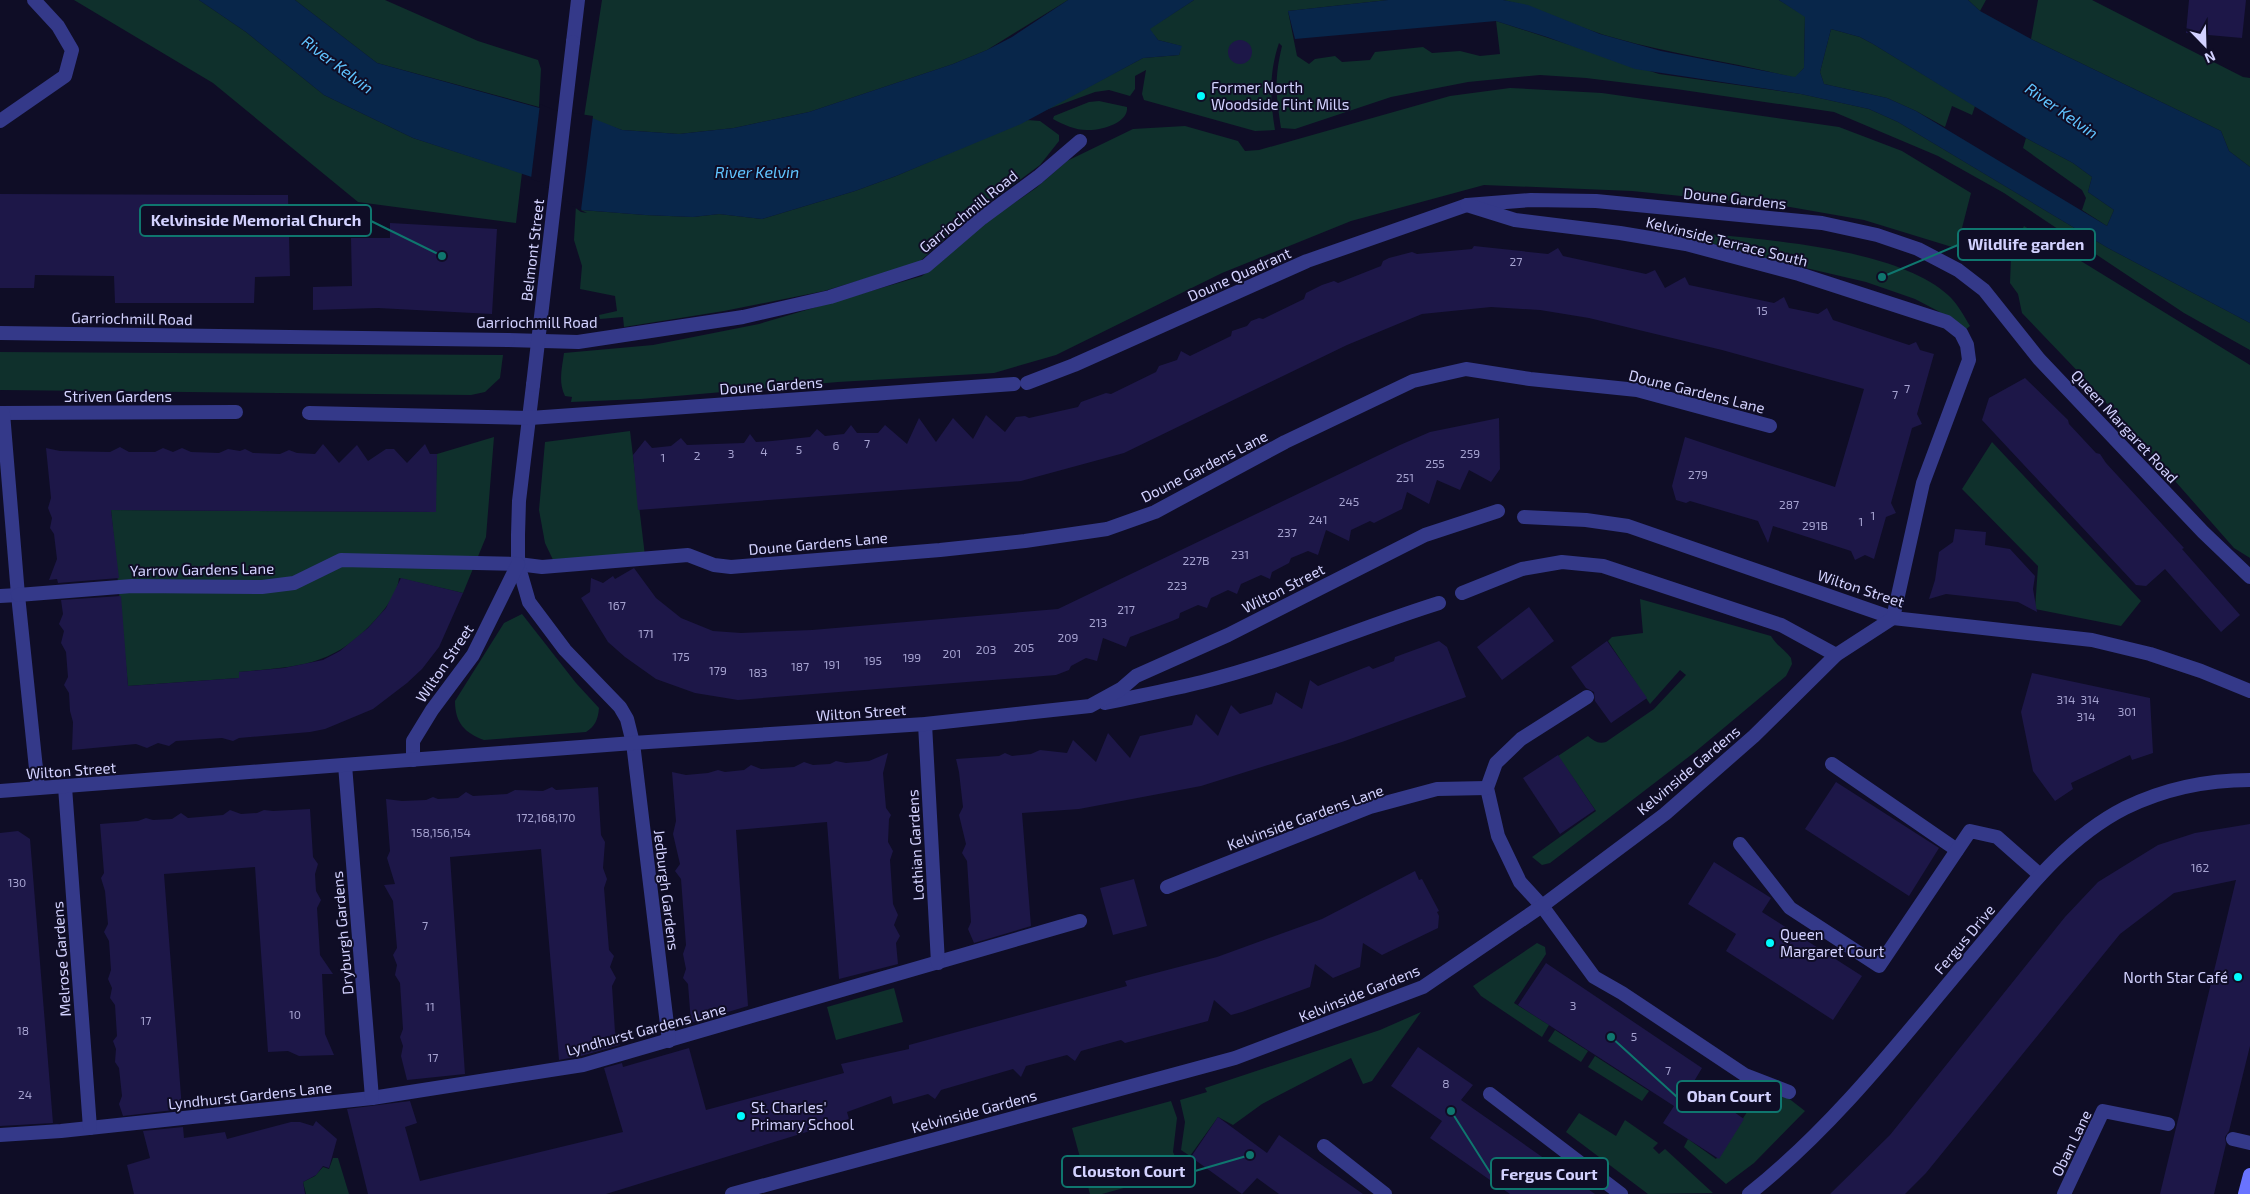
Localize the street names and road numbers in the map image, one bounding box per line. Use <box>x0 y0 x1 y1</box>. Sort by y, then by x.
street label: Garriochmill Road <box>915 166 1021 256</box>
street label: Doune Gardens <box>1683 184 1787 212</box>
street label: Belmont Street <box>517 198 547 302</box>
street label: Kelvinside Terrace South <box>1644 212 1810 270</box>
street label: Doune Quadrant <box>1185 243 1294 306</box>
street label: Garriochmill Road <box>71 308 193 328</box>
street label: Garriochmill Road <box>476 313 598 331</box>
street label: Doune Gardens Lane <box>1627 365 1767 417</box>
street label: Queen Margaret Road <box>2067 366 2182 487</box>
street label: Doune Gardens <box>719 372 823 398</box>
street label: Striven Gardens <box>64 387 172 405</box>
street label: Doune Gardens Lane <box>1138 426 1270 506</box>
street label: Doune Gardens Lane <box>748 528 888 558</box>
street label: Yarrow Gardens Lane <box>130 559 274 579</box>
street label: Wilton Street <box>1239 559 1328 617</box>
street label: Wilton Street <box>1815 565 1907 611</box>
street label: Wilton Street <box>411 620 477 705</box>
street label: Wilton Street <box>815 700 907 724</box>
street label: Kelvinside Gardens <box>1633 722 1743 818</box>
street label: Wilton Street <box>25 758 117 782</box>
street label: Kelvinside Gardens Lane <box>1224 780 1386 854</box>
street label: Lothian Gardens <box>903 789 927 901</box>
street label: Jedburgh Gardens <box>651 828 683 952</box>
street label: Dryburgh Gardens <box>328 870 356 996</box>
street label: Melrose Gardens <box>48 901 74 1017</box>
street label: Fergus Drive <box>1930 901 1998 977</box>
street label: Kelvinside Gardens <box>1296 960 1422 1026</box>
street label: Lyndhurst Gardens Lane <box>564 999 728 1059</box>
street label: Lyndhurst Gardens Lane <box>167 1077 333 1113</box>
street label: Kelvinside Gardens <box>909 1086 1039 1136</box>
street label: Oban Lane <box>2047 1107 2095 1179</box>

